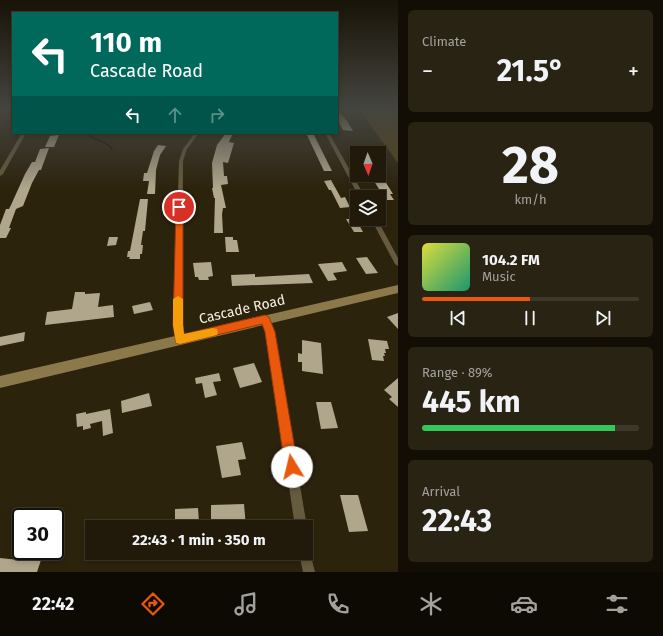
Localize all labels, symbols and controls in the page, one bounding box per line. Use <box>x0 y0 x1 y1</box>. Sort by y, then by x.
text: 110 m <box>90 26 162 59</box>
icon: left <box>24 28 76 80</box>
text: Climate <box>422 34 466 49</box>
text: 21.5° <box>497 53 564 89</box>
text: − <box>422 58 433 85</box>
text: + <box>628 58 639 85</box>
text: Cascade Road <box>90 60 203 82</box>
icon: left <box>122 104 144 126</box>
icon: ahead <box>164 104 186 126</box>
icon: right <box>206 104 228 126</box>
text: 28 <box>502 134 559 197</box>
north arrow <box>350 146 386 182</box>
map controls <box>350 146 386 226</box>
pin <box>162 190 196 224</box>
button: layers <box>350 190 386 226</box>
text: km/h <box>514 192 547 207</box>
icon: arrive <box>168 196 190 218</box>
text: 104.2 FM <box>482 251 540 269</box>
text: Music <box>482 269 516 284</box>
street label: Cascade Road <box>197 291 287 328</box>
icon: previous <box>447 307 469 329</box>
icon: pause <box>519 307 541 329</box>
icon: next <box>592 307 614 329</box>
text: Range · 89% <box>422 365 493 380</box>
text: 445 km <box>422 384 521 420</box>
position arrow <box>271 446 313 488</box>
text: Arrival <box>422 484 460 499</box>
text: 22:43 <box>422 503 492 539</box>
speed limit sign: 30 <box>12 508 64 560</box>
text: 22:43 · 1 min · 350 m <box>132 531 266 549</box>
icon: directions <box>139 590 167 618</box>
icon: music <box>232 590 260 618</box>
icon: phone <box>324 590 352 618</box>
icon: climate <box>417 590 445 618</box>
icon: car <box>510 590 538 618</box>
icon: filters <box>603 590 631 618</box>
text: 22:42 <box>32 593 74 615</box>

